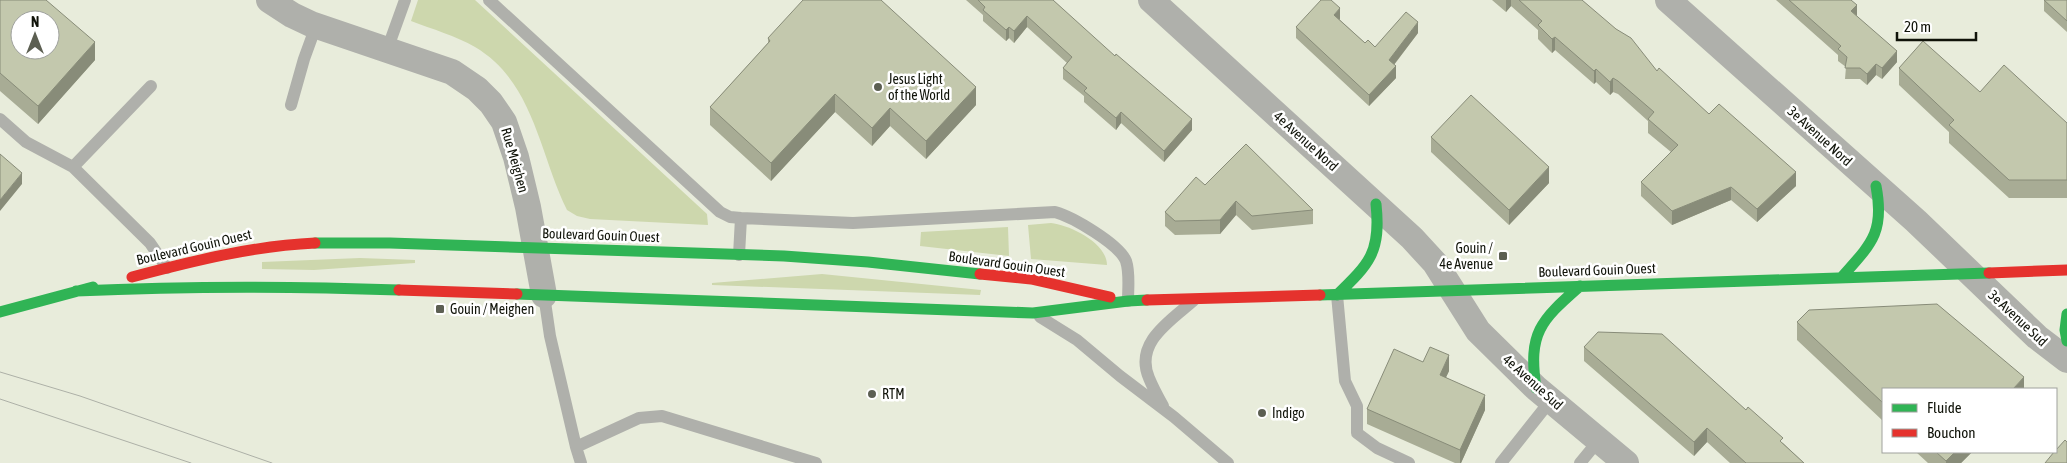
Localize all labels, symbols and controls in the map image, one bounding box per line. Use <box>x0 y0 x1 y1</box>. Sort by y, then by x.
north arrow <box>10 10 60 60</box>
scale bar <box>1897 10 1976 42</box>
text: N <box>31 14 39 30</box>
text: 20 m <box>1904 18 1931 35</box>
place label: Jesus Light of the World <box>888 71 950 103</box>
marker: Jesus Light of the World <box>872 81 884 93</box>
street label: 3e Avenue Nord <box>1784 103 1856 169</box>
street label: 4e Avenue Nord <box>1270 108 1342 174</box>
street label: Rue Meighen <box>498 126 532 194</box>
street label: Boulevard Gouin Ouest <box>542 225 660 245</box>
street label: Boulevard Gouin Ouest <box>135 226 253 268</box>
place label: Gouin / 4e Avenue <box>1439 240 1493 272</box>
street label: Boulevard Gouin Ouest <box>948 248 1066 280</box>
marker: Gouin / 4e Avenue <box>1497 250 1509 262</box>
street label: Boulevard Gouin Ouest <box>1538 260 1656 280</box>
street label: 3e Avenue Sud <box>1985 287 2051 349</box>
place label: Gouin / Meighen <box>450 301 534 317</box>
marker: Gouin / Meighen <box>434 303 446 315</box>
street label: 4e Avenue Sud <box>1500 351 1566 413</box>
place label: RTM <box>882 386 905 402</box>
marker: RTM <box>866 388 878 400</box>
legend <box>1882 388 2057 453</box>
text: Fluide <box>1927 399 1962 416</box>
place label: Indigo <box>1272 405 1305 421</box>
marker: Indigo <box>1256 407 1268 419</box>
text: Bouchon <box>1927 424 1976 441</box>

